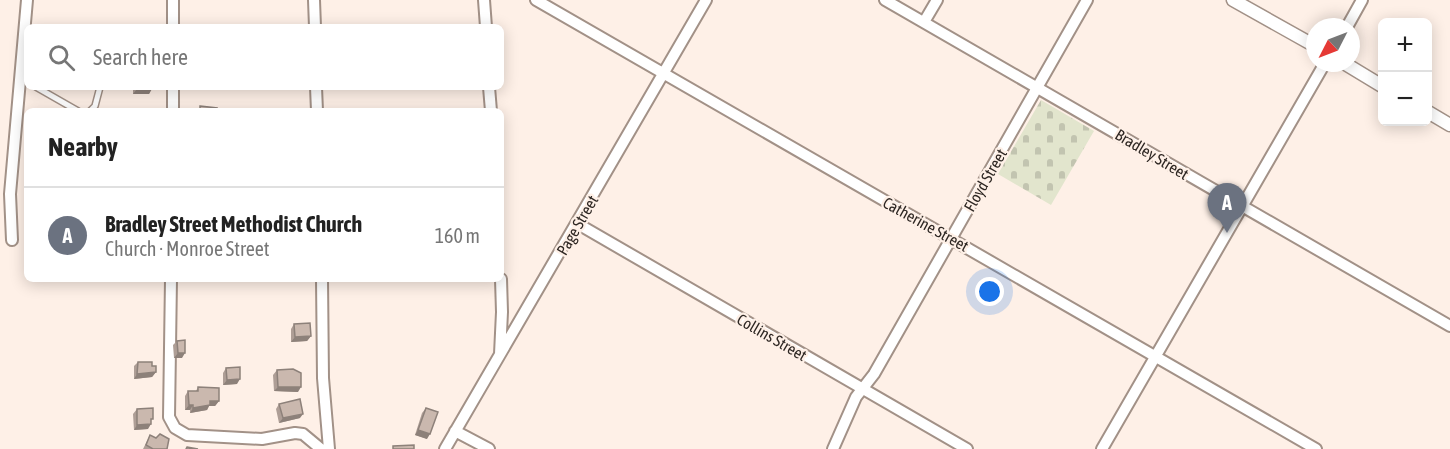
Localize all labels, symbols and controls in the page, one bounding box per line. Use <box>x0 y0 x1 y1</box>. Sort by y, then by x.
north arrow <box>1306 18 1360 72</box>
map controls <box>1378 18 1432 126</box>
button: + <box>1378 18 1432 72</box>
search box <box>24 24 504 90</box>
icon: search <box>45 41 78 74</box>
text: Search here <box>93 44 188 70</box>
button: − <box>1378 72 1432 126</box>
street label: Bradley Street <box>1112 125 1192 184</box>
text: Nearby <box>48 132 118 162</box>
street label: Floyd Street <box>960 145 1011 215</box>
pin: A <box>1208 184 1246 233</box>
street label: Page Street <box>553 192 602 259</box>
street label: Catherine Street <box>880 193 972 255</box>
text: Bradley Street Methodist Church <box>105 211 362 237</box>
text: A <box>63 224 72 247</box>
text: 160 m <box>435 224 480 247</box>
text: Church · Monroe Street <box>105 237 270 260</box>
your location <box>975 277 1004 306</box>
street label: Collins Street <box>734 310 810 364</box>

